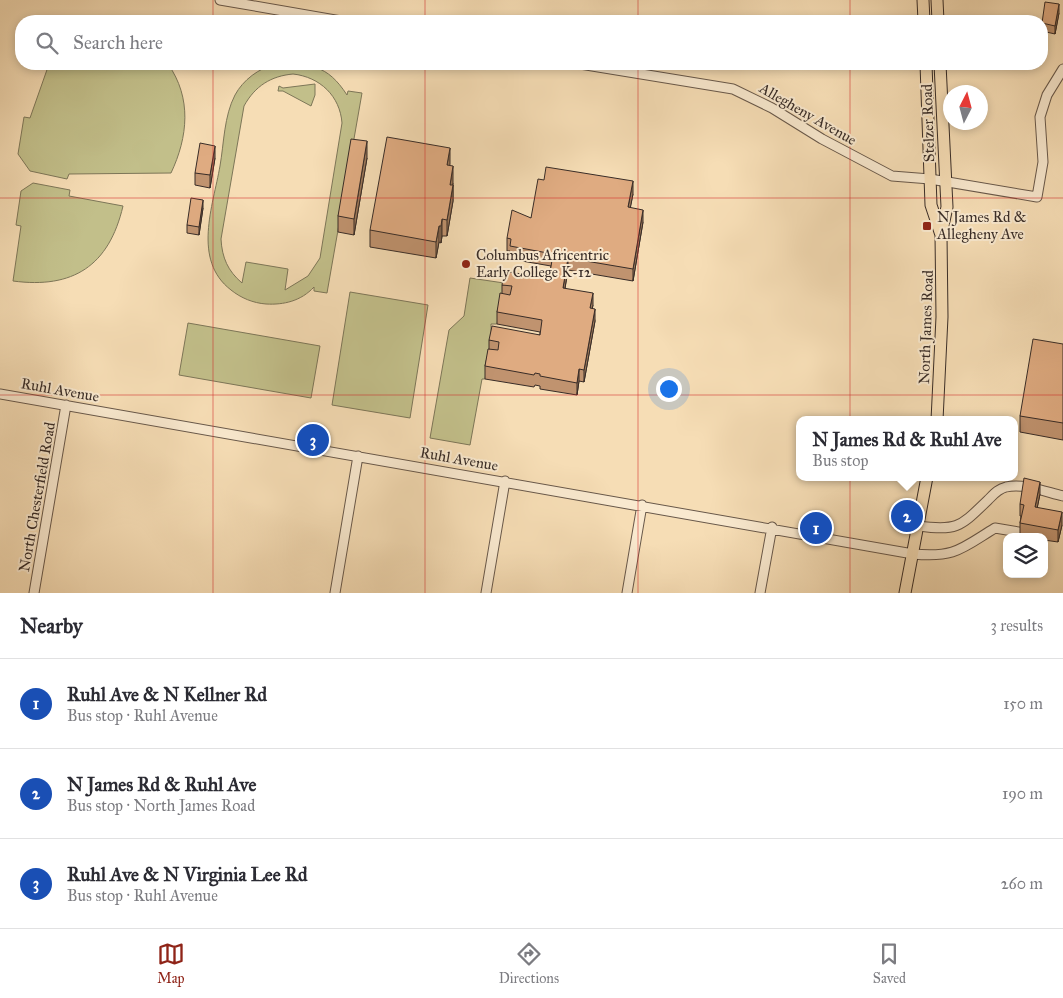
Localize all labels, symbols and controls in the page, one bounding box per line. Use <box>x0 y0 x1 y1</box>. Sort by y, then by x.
search box <box>15 15 1048 70</box>
icon: search <box>33 29 61 57</box>
text: Search here <box>73 31 163 54</box>
street label: Allegheny Avenue <box>755 78 860 149</box>
street label: Stelzer Road <box>918 83 938 162</box>
north arrow <box>943 85 988 130</box>
place label: N James Rd & Allegheny Ave <box>936 208 1027 243</box>
marker: N James Rd & Allegheny Ave <box>921 220 933 232</box>
place label: Columbus Africentric Early College K-12 <box>476 246 609 281</box>
marker: Columbus Africentric Early College K-12 <box>460 258 472 270</box>
street label: North James Road <box>915 269 938 384</box>
street label: Ruhl Avenue <box>19 374 101 406</box>
your location <box>656 376 682 402</box>
popup <box>796 416 1018 481</box>
street label: North Chesterfield Road <box>15 420 59 573</box>
pin: 3 <box>297 421 329 459</box>
text: N James Rd & Ruhl Ave <box>812 428 1002 451</box>
street label: Ruhl Avenue <box>418 443 500 475</box>
text: Bus stop <box>812 451 868 470</box>
pin: 2 <box>891 497 923 535</box>
pin: 1 <box>800 509 832 547</box>
map controls <box>1003 533 1048 578</box>
button: layers <box>1003 533 1048 578</box>
text: Nearby <box>20 613 83 639</box>
text: 3 results <box>990 616 1043 635</box>
text: Ruhl Ave & N Kellner Rd <box>67 683 267 706</box>
text: 1 <box>33 694 39 713</box>
text: 150 m <box>1003 694 1043 713</box>
text: Bus stop · Ruhl Avenue <box>67 706 218 725</box>
text: N James Rd & Ruhl Ave <box>67 773 256 796</box>
text: 2 <box>32 784 40 803</box>
text: 190 m <box>1002 784 1043 803</box>
text: Bus stop · North James Road <box>67 796 255 815</box>
text: Ruhl Ave & N Virginia Lee Rd <box>67 863 307 886</box>
text: 3 <box>33 874 39 893</box>
text: 260 m <box>1001 874 1043 893</box>
text: Bus stop · Ruhl Avenue <box>67 886 218 905</box>
tab: Map <box>157 940 185 987</box>
tab: Directions <box>499 940 559 987</box>
tab: Saved <box>873 940 906 987</box>

